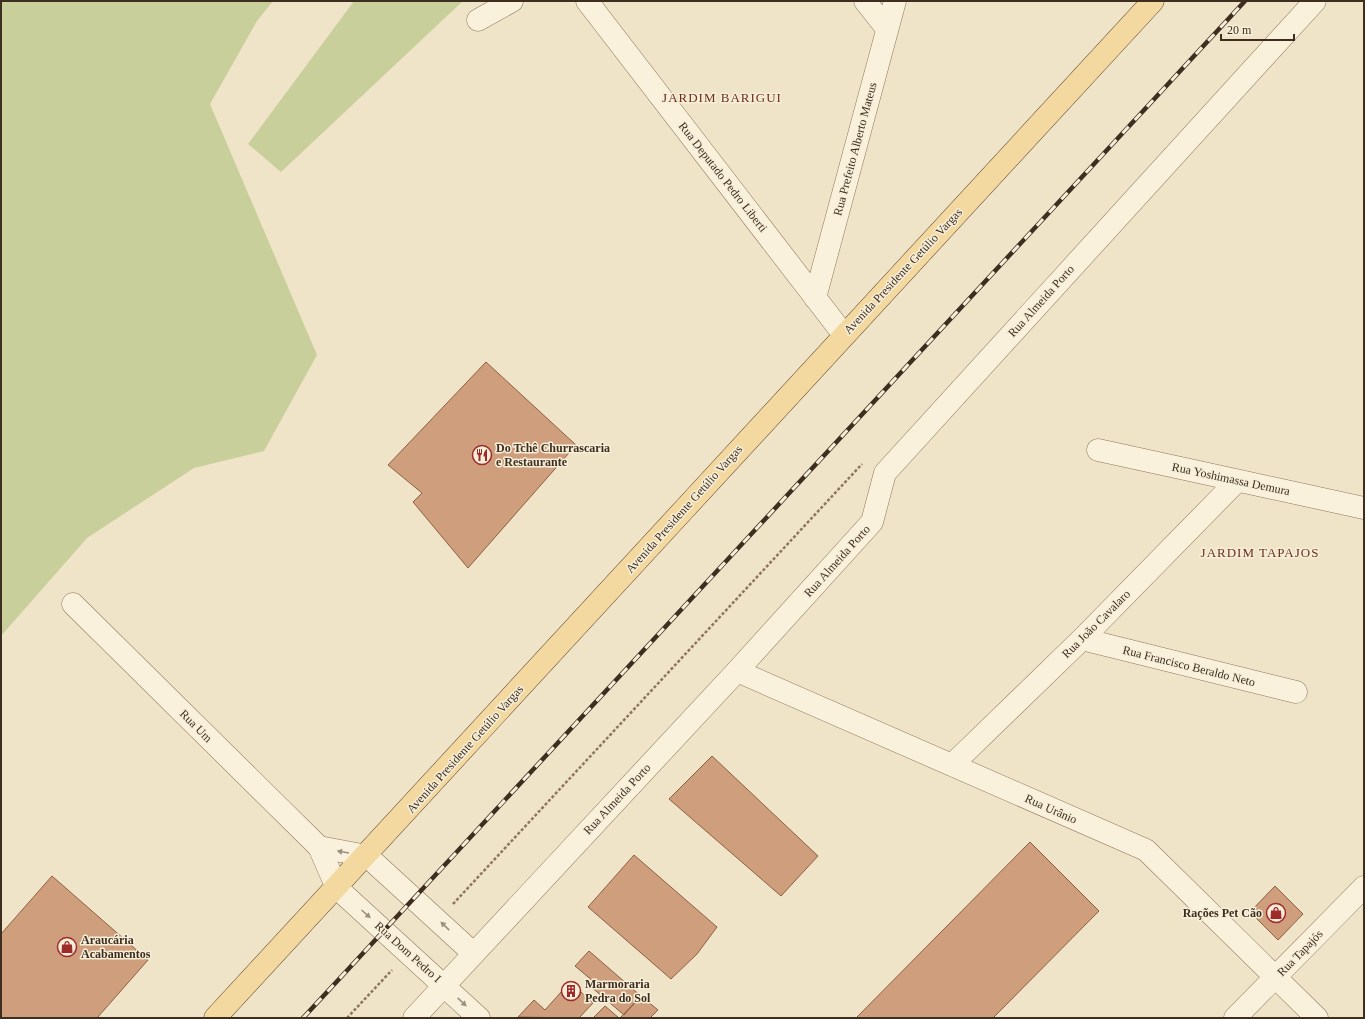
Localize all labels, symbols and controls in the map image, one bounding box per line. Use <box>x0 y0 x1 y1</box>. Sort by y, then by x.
scale bar <box>1221 16 1294 42</box>
text: 20 m <box>1227 23 1252 37</box>
street label: Rua Prefeito Alberto Mateus <box>830 80 880 217</box>
district label: JARDIM BARIGUI <box>662 90 782 105</box>
street label: Rua Deputado Pedro Liberti <box>676 119 771 235</box>
street label: Avenida Presidente Getúlio Vargas <box>841 205 965 337</box>
street label: Rua Almeida Porto <box>1005 262 1077 340</box>
place label: Do Tchê Churrascaria e Restaurante <box>496 441 610 469</box>
street label: Avenida Presidente Getúlio Vargas <box>623 442 745 576</box>
restaurant icon: Do Tchê Churrascaria e Restaurante <box>471 444 493 466</box>
street label: Rua Yoshimassa Demura <box>1171 460 1292 498</box>
street label: Rua Almeida Porto <box>801 522 873 600</box>
district label: JARDIM TAPAJOS <box>1201 545 1319 560</box>
street label: Rua João Cavalaro <box>1059 587 1133 661</box>
street label: Rua Francisco Beraldo Neto <box>1121 643 1257 689</box>
street label: Avenida Presidente Getúlio Vargas <box>404 682 526 816</box>
street label: Rua Um <box>177 707 216 746</box>
street label: Rua Almeida Porto <box>581 761 653 837</box>
street label: Rua Urânio <box>1023 791 1079 827</box>
one-way arrow <box>337 848 349 854</box>
shop icon: Rações Pet Cão <box>1265 902 1287 924</box>
place label: Rações Pet Cão <box>1183 906 1262 920</box>
one-way arrow <box>360 909 371 918</box>
street label: Rua Dom Pedro I <box>372 919 444 985</box>
one-way arrow <box>440 922 450 931</box>
street label: Rua Tapajós <box>1274 927 1326 979</box>
place label: Araucária Acabamentos <box>81 933 151 961</box>
shop icon: Araucária Acabamentos <box>56 936 78 958</box>
place label: Marmoraria Pedra do Sol <box>585 977 651 1005</box>
building icon: Marmoraria Pedra do Sol <box>560 980 582 1002</box>
one-way arrow <box>457 997 467 1006</box>

